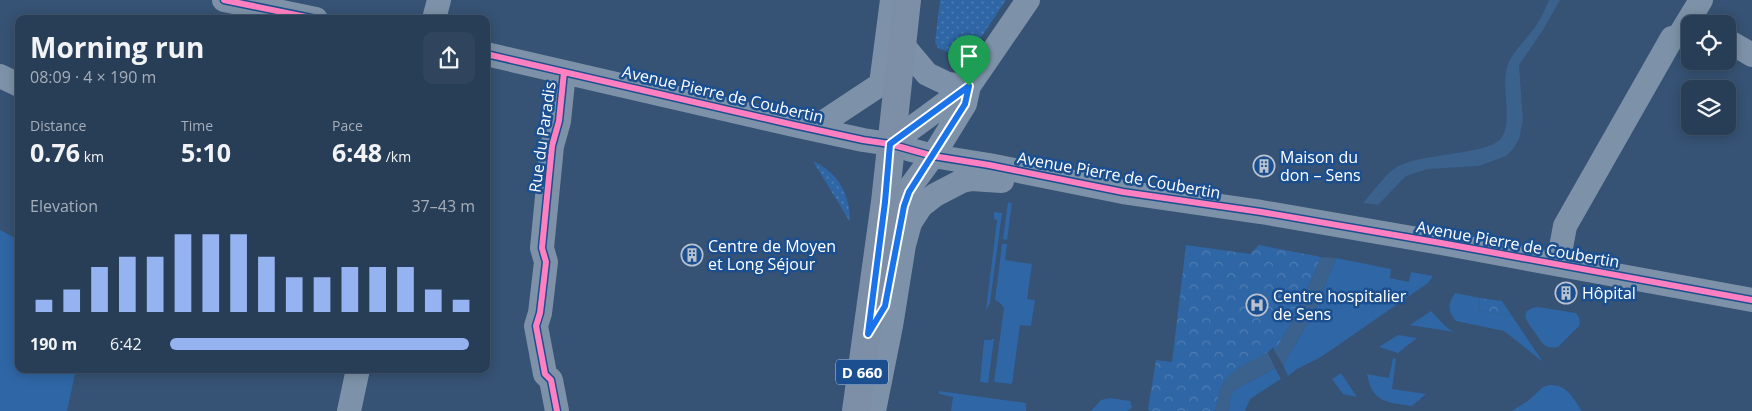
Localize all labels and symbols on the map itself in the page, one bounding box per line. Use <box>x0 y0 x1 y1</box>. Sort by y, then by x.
pin <box>948 35 990 86</box>
street label: Avenue Pierre de Coubertin <box>620 60 826 128</box>
street label: Rue du Paradis <box>523 80 561 194</box>
street label: Avenue Pierre de Coubertin <box>1016 146 1222 204</box>
place label: Maison du don – Sens <box>1280 146 1361 186</box>
building icon: Maison du don – Sens <box>1252 154 1276 178</box>
street label: Avenue Pierre de Coubertin <box>1415 215 1621 273</box>
place label: Centre de Moyen et Long Séjour <box>708 235 836 275</box>
building icon: Centre de Moyen et Long Séjour <box>680 243 704 267</box>
building icon: Hôpital <box>1554 281 1578 305</box>
place label: Hôpital <box>1582 282 1636 304</box>
place label: Centre hospitalier de Sens <box>1273 285 1407 325</box>
hospital icon: Centre hospitalier de Sens <box>1245 293 1269 317</box>
road number: D 660 <box>836 360 888 384</box>

